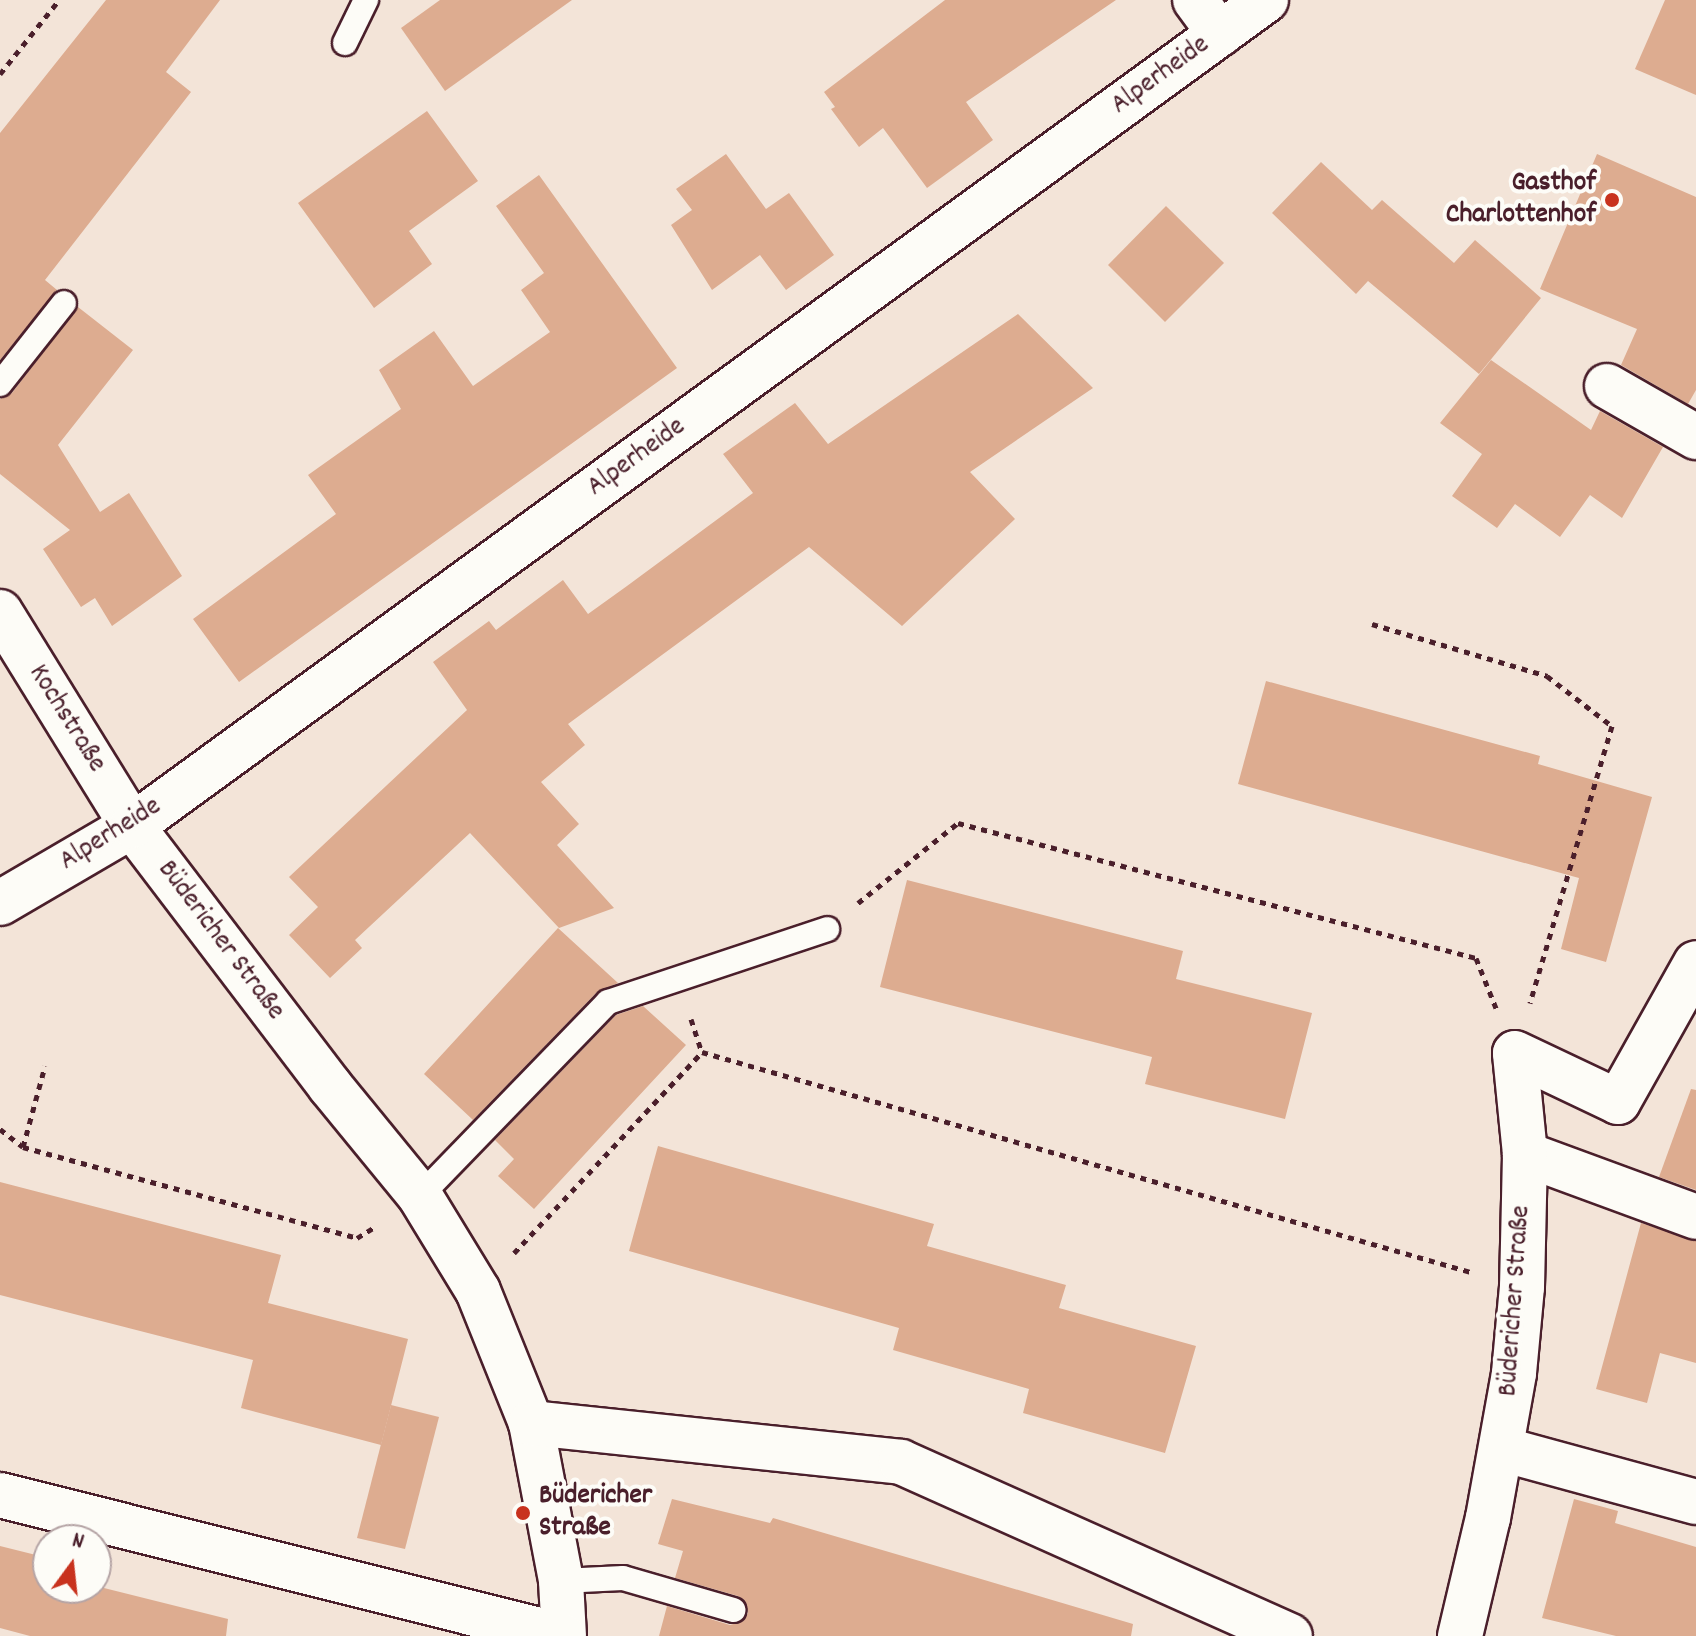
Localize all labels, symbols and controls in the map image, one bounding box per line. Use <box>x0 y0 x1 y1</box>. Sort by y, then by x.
street label: Alperheide <box>1105 29 1217 123</box>
place label: Gasthof Charlottenhof <box>1446 167 1596 233</box>
marker: Gasthof Charlottenhof <box>1603 191 1621 209</box>
street label: Alperheide <box>581 411 693 505</box>
street label: Kochstraße <box>20 659 112 779</box>
street label: Alperheide <box>54 791 168 879</box>
street label: Büdericher Straße <box>149 854 291 1028</box>
street label: Büdericher Straße <box>1493 1204 1539 1398</box>
place label: Büdericher Straße <box>539 1480 652 1546</box>
marker: Büdericher Straße <box>514 1504 532 1522</box>
north arrow <box>32 1524 112 1604</box>
text: N <box>69 1526 87 1559</box>

